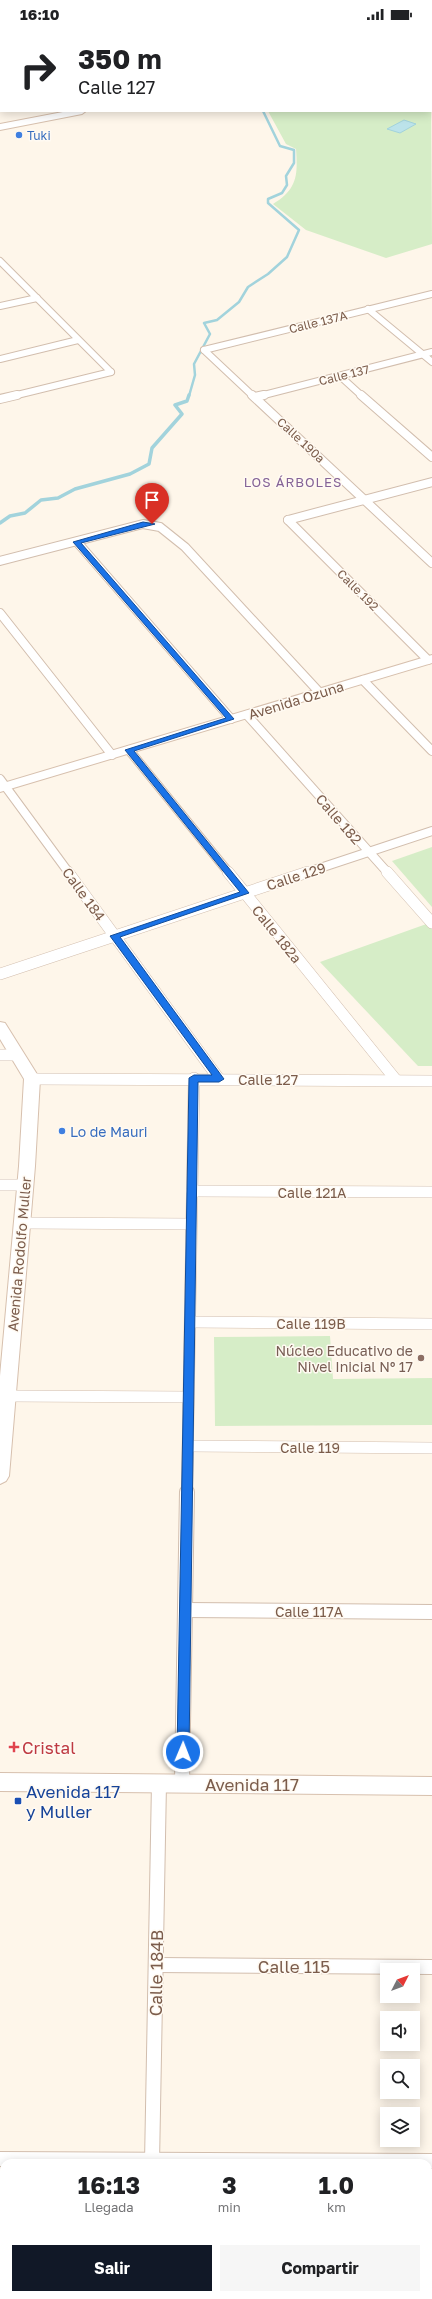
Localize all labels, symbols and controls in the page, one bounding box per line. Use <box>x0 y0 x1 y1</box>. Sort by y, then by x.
text: 16:10 <box>20 5 60 23</box>
text: 350 m <box>78 42 162 75</box>
icon: right <box>12 44 64 96</box>
text: Calle 127 <box>78 76 155 98</box>
place label: Tuki <box>27 128 51 143</box>
marker: Tuki <box>14 130 24 140</box>
street label: Calle 137A <box>287 308 349 336</box>
street label: Calle 137 <box>317 361 371 389</box>
street label: Calle 190a <box>274 414 328 466</box>
district label: LOS ÁRBOLES <box>244 474 342 490</box>
pin <box>135 483 169 524</box>
icon: arrive <box>141 489 163 511</box>
street label: Calle 192 <box>334 566 382 614</box>
street label: Avenida Ozuna <box>246 677 346 723</box>
street label: Calle 182 <box>312 790 366 848</box>
street label: Calle 129 <box>264 858 328 894</box>
street label: Calle 184 <box>59 864 109 924</box>
street label: Calle 182a <box>249 902 305 966</box>
street label: Calle 127 <box>238 1071 298 1088</box>
place label: Lo de Mauri <box>70 1123 148 1140</box>
marker: Lo de Mauri <box>57 1126 67 1136</box>
street label: Avenida Rodolfo Muller <box>4 1175 34 1332</box>
street label: Calle 121A <box>278 1184 347 1201</box>
street label: Calle 119B <box>276 1315 346 1332</box>
place label: Núcleo Educativo de Nivel Inicial Nº 17 <box>275 1342 413 1375</box>
marker: Núcleo Educativo de Nivel Inicial Nº 17 <box>416 1353 426 1363</box>
street label: Calle 119 <box>280 1439 340 1456</box>
street label: Calle 117A <box>275 1603 344 1620</box>
position arrow <box>162 1731 204 1773</box>
place label: Cristal <box>22 1737 76 1758</box>
marker: Cristal <box>9 1742 19 1752</box>
street label: Avenida 117 <box>205 1774 299 1795</box>
place label: Avenida 117 y Muller <box>26 1781 120 1822</box>
marker: Avenida 117 y Muller <box>13 1796 23 1806</box>
street label: Calle 184B <box>145 1930 167 2016</box>
street label: Calle 115 <box>258 1956 330 1977</box>
north arrow <box>380 1963 420 2003</box>
map controls <box>380 1963 420 2147</box>
button: sound <box>380 2011 420 2051</box>
button: search <box>380 2059 420 2099</box>
button: layers <box>380 2107 420 2147</box>
text: 16:13 <box>78 2170 140 2199</box>
text: 3 <box>222 2170 237 2199</box>
text: 1.0 <box>319 2170 354 2199</box>
text: Llegada <box>84 2199 134 2215</box>
text: min <box>218 2199 241 2215</box>
text: km <box>327 2199 346 2215</box>
button: Salir <box>12 2245 212 2291</box>
button: Compartir <box>220 2245 420 2291</box>

